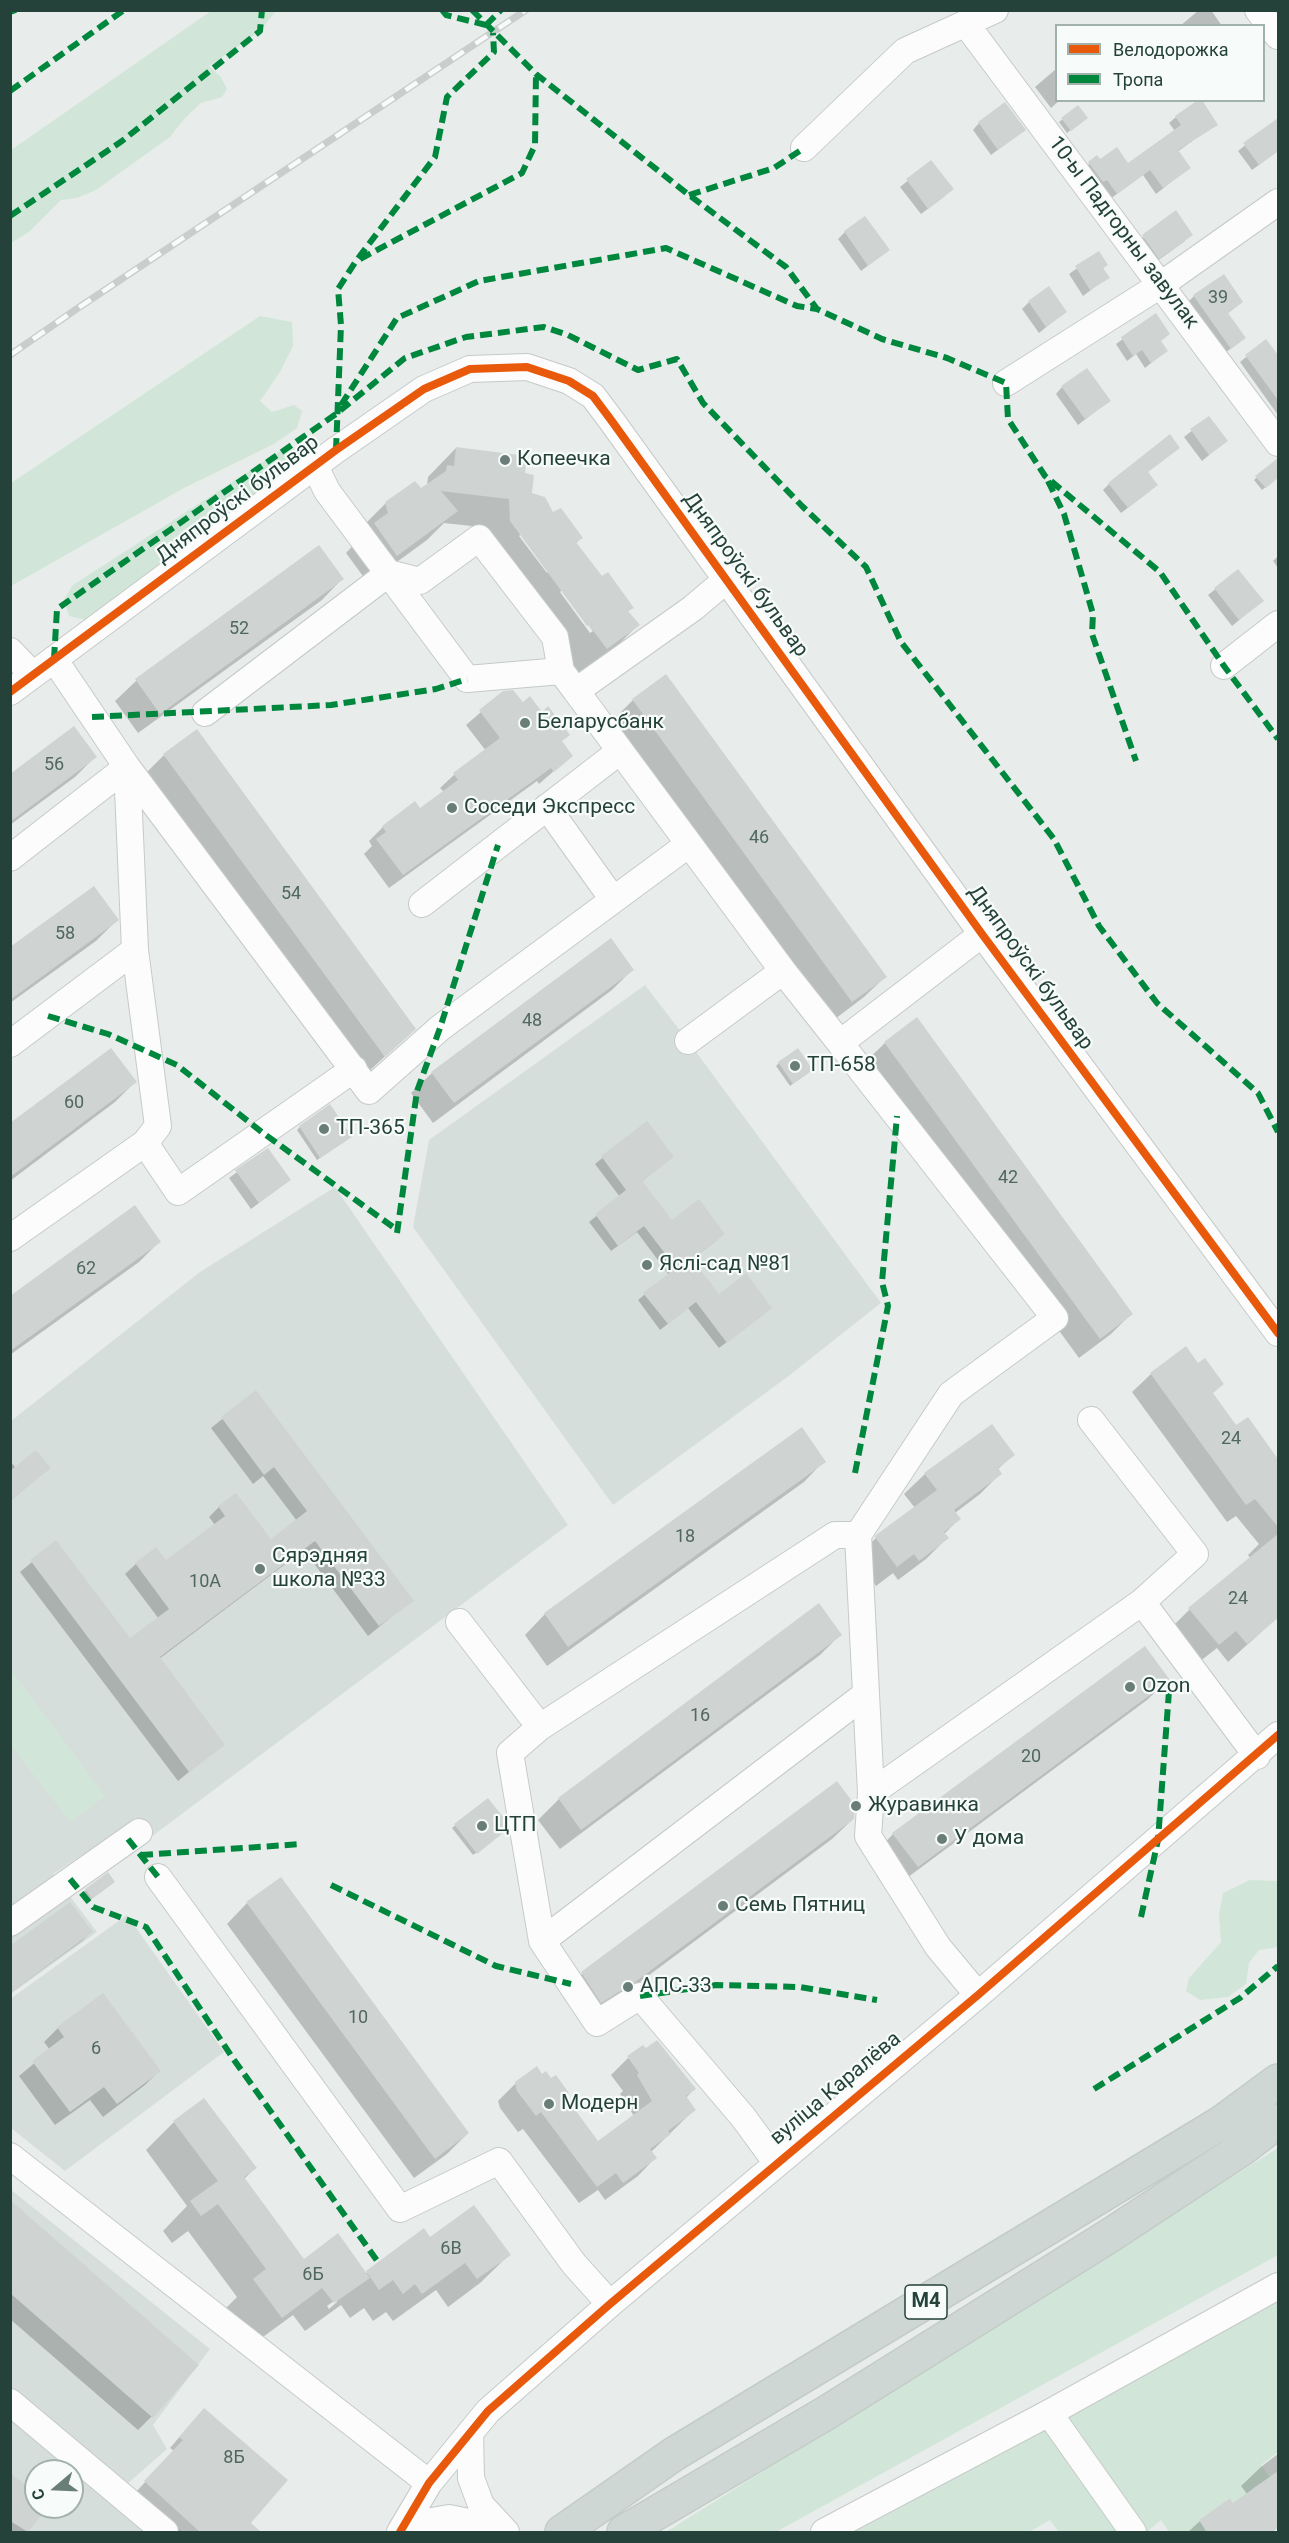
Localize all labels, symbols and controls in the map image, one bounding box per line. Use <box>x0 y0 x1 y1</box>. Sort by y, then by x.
legend <box>1055 24 1265 102</box>
text: Велодорожка <box>1113 39 1228 60</box>
text: Тропа <box>1113 69 1163 90</box>
street label: 10-ы Падгорны завулак <box>1042 132 1204 334</box>
house number: 39 <box>1208 287 1228 309</box>
street label: Дняпроўскі бульвар <box>152 431 324 569</box>
place label: Копеечка <box>517 447 611 473</box>
marker: Копеечка <box>498 453 512 467</box>
street label: Дняпроўскі бульвар <box>677 488 813 662</box>
house number: 52 <box>229 618 249 640</box>
place label: Беларусбанк <box>537 710 664 736</box>
marker: Беларусбанк <box>518 716 532 730</box>
house number: 56 <box>44 754 64 776</box>
place label: Соседи Экспресс <box>464 795 635 821</box>
marker: Соседи Экспресс <box>445 801 459 815</box>
house number: 46 <box>749 827 769 849</box>
street label: Дняпроўскі бульвар <box>962 881 1098 1055</box>
house number: 54 <box>281 883 301 905</box>
house number: 58 <box>55 923 75 945</box>
house number: 48 <box>522 1010 542 1032</box>
place label: ТП-658 <box>807 1053 876 1079</box>
marker: ТП-658 <box>788 1059 802 1073</box>
house number: 60 <box>64 1092 84 1114</box>
place label: ТП-365 <box>336 1116 405 1142</box>
marker: ТП-365 <box>317 1122 331 1136</box>
house number: 42 <box>998 1167 1018 1189</box>
place label: Яслі-сад №81 <box>659 1252 792 1278</box>
house number: 62 <box>76 1258 96 1280</box>
marker: Яслі-сад №81 <box>640 1258 654 1272</box>
house number: 24 <box>1221 1428 1241 1450</box>
house number: 18 <box>675 1526 695 1548</box>
place label: Сярэдняя школа №33 <box>272 1544 386 1594</box>
marker: Сярэдняя школа №33 <box>253 1562 267 1576</box>
house number: 10А <box>189 1571 221 1593</box>
house number: 24 <box>1228 1588 1248 1610</box>
place label: Ozon <box>1142 1674 1190 1700</box>
marker: Ozon <box>1123 1680 1137 1694</box>
house number: 16 <box>690 1705 710 1727</box>
house number: 20 <box>1021 1746 1041 1768</box>
place label: Журавинка <box>868 1793 979 1819</box>
marker: Журавинка <box>849 1799 863 1813</box>
place label: ЦТП <box>494 1813 537 1839</box>
marker: ЦТП <box>475 1819 489 1833</box>
place label: У дома <box>954 1826 1024 1852</box>
marker: У дома <box>935 1832 949 1846</box>
place label: Семь Пятниц <box>735 1893 865 1919</box>
marker: Семь Пятниц <box>716 1899 730 1913</box>
place label: АПС-33 <box>640 1974 712 2000</box>
marker: АПС-33 <box>621 1980 635 1994</box>
house number: 10 <box>348 2007 368 2029</box>
street label: вуліца Каралёва <box>766 2027 906 2151</box>
house number: 6 <box>91 2038 101 2060</box>
place label: Модерн <box>561 2091 638 2117</box>
marker: Модерн <box>542 2097 556 2111</box>
house number: 6В <box>440 2238 462 2260</box>
house number: 6Б <box>302 2264 324 2286</box>
road number: М4 <box>905 2285 947 2319</box>
house number: 8Б <box>223 2447 245 2469</box>
north arrow <box>24 2459 84 2519</box>
text: С <box>28 2486 49 2502</box>

